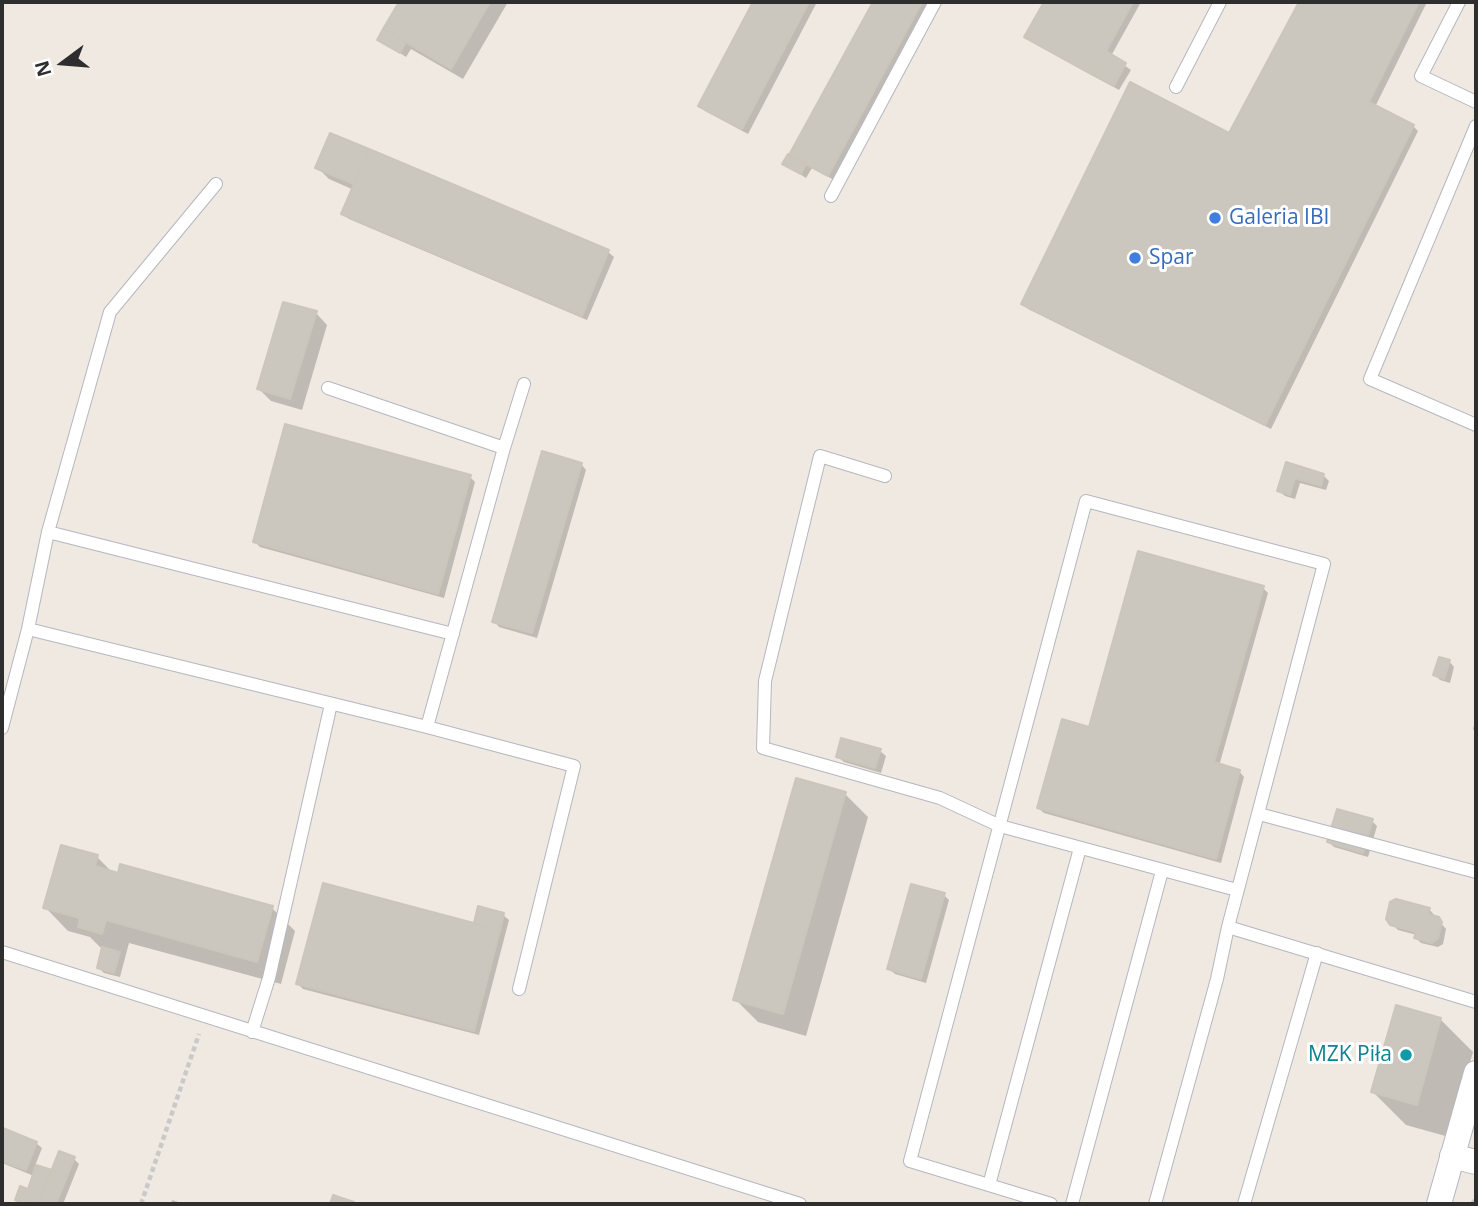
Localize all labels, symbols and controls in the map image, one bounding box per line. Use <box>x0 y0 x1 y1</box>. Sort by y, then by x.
north arrow <box>28 28 98 98</box>
text: N <box>28 58 57 80</box>
place label: Galeria IBI <box>1229 205 1329 231</box>
marker: Galeria IBI <box>1207 210 1223 226</box>
place label: Spar <box>1149 245 1194 271</box>
marker: Spar <box>1127 250 1143 266</box>
place label: MZK Piła <box>1308 1042 1392 1068</box>
marker: MZK Piła <box>1398 1047 1414 1063</box>

